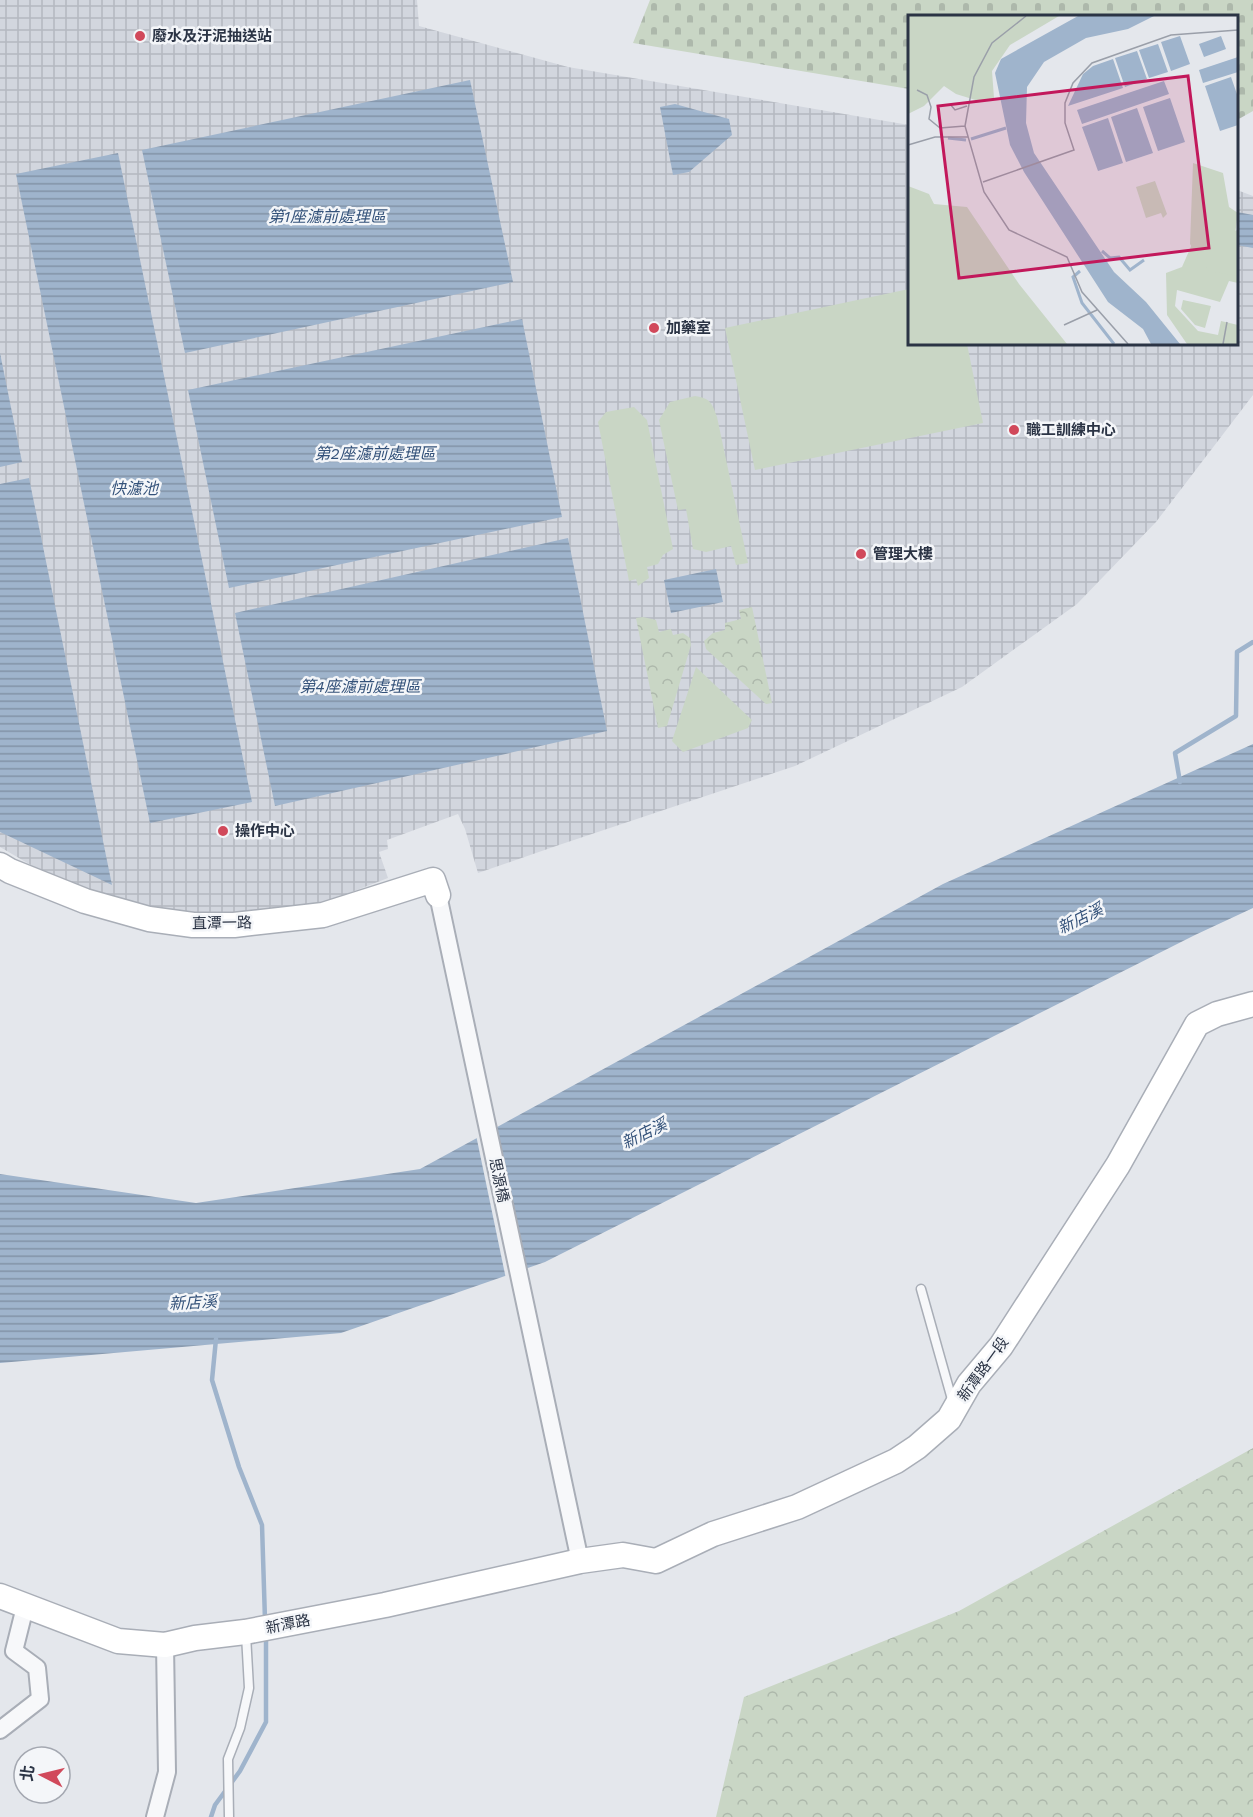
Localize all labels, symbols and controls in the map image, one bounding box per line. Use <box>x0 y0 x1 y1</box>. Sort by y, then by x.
inset map <box>908 15 1238 345</box>
place label: 廢水及汙泥抽送站 <box>152 27 272 45</box>
marker: 廢水及汙泥抽送站 <box>133 29 147 43</box>
water label: 第1座濾前處理區 <box>268 207 388 226</box>
place label: 加藥室 <box>666 319 711 337</box>
marker: 加藥室 <box>647 321 661 335</box>
place label: 職工訓練中心 <box>1026 421 1116 439</box>
marker: 職工訓練中心 <box>1007 423 1021 437</box>
water label: 第2座濾前處理區 <box>314 444 438 463</box>
water label: 快濾池 <box>110 479 160 498</box>
place label: 管理大樓 <box>873 545 933 563</box>
marker: 管理大樓 <box>854 547 868 561</box>
water label: 第4座濾前處理區 <box>299 677 423 696</box>
place label: 操作中心 <box>235 822 295 840</box>
marker: 操作中心 <box>216 824 230 838</box>
water label: 新店溪 <box>1054 899 1108 938</box>
street label: 直潭一路 <box>192 913 252 933</box>
water label: 新店溪 <box>618 1114 672 1153</box>
street label: 思源橋 <box>486 1156 512 1204</box>
water label: 新店溪 <box>169 1292 219 1313</box>
street label: 新潭路一段 <box>954 1333 1012 1405</box>
street label: 新潭路 <box>264 1611 312 1637</box>
north arrow <box>12 1745 72 1805</box>
text: 北 <box>17 1764 38 1782</box>

